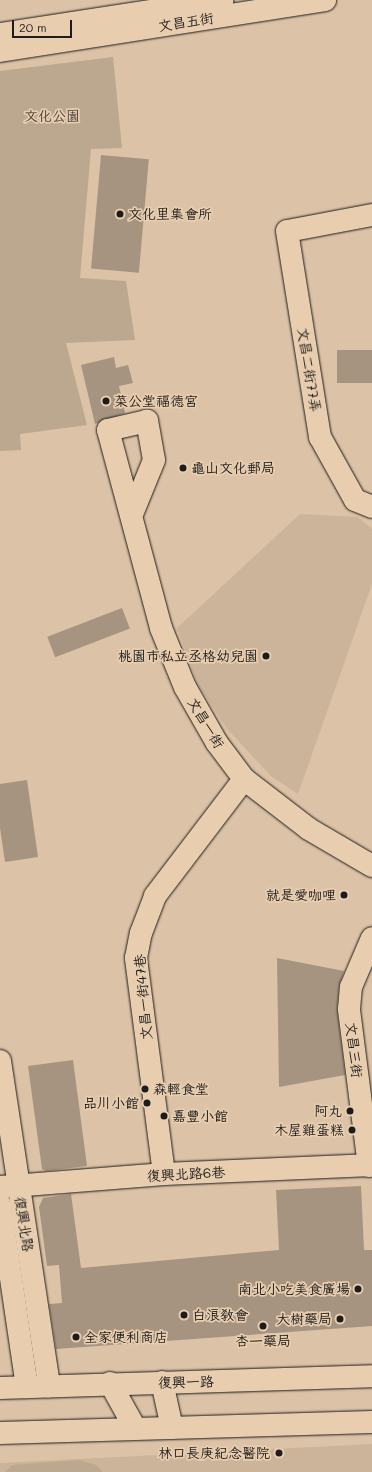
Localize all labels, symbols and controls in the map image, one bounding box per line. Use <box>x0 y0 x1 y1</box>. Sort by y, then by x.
street label: 文昌五街 <box>157 9 215 35</box>
scale bar <box>14 12 74 38</box>
text: 20 m <box>19 19 47 35</box>
park label: 文化公園 <box>24 108 80 124</box>
place label: 文化里集會所 <box>128 206 212 222</box>
marker: 文化里集會所 <box>115 209 125 219</box>
street label: 文昌二街77弄 <box>294 326 324 414</box>
place label: 菜公堂福德宮 <box>114 393 198 409</box>
marker: 菜公堂福德宮 <box>101 396 111 406</box>
place label: 龜山文化郵局 <box>191 460 275 476</box>
marker: 龜山文化郵局 <box>178 463 188 473</box>
place label: 桃園市私立丞格幼兒園 <box>118 648 258 664</box>
marker: 桃園市私立丞格幼兒園 <box>261 651 271 661</box>
street label: 文昌一街 <box>184 695 228 751</box>
place label: 就是愛咖哩 <box>266 887 336 903</box>
marker: 就是愛咖哩 <box>339 890 349 900</box>
street label: 文昌一街47巷 <box>131 953 155 1041</box>
street label: 文昌三街 <box>342 1021 366 1079</box>
place label: 森輕食堂 <box>153 1081 209 1097</box>
marker: 森輕食堂 <box>140 1084 150 1094</box>
place label: 品川小館 <box>83 1095 139 1111</box>
marker: 品川小館 <box>142 1098 152 1108</box>
place label: 阿丸 <box>314 1103 342 1119</box>
marker: 阿丸 <box>345 1106 355 1116</box>
place label: 嘉豐小館 <box>172 1108 228 1124</box>
marker: 嘉豐小館 <box>159 1111 169 1121</box>
place label: 木屋雞蛋糕 <box>274 1122 344 1138</box>
marker: 木屋雞蛋糕 <box>347 1125 357 1135</box>
street label: 復興北路6巷 <box>146 1164 226 1184</box>
street label: 復興北路 <box>11 1195 37 1253</box>
place label: 南北小吃美食廣場 <box>238 1281 350 1297</box>
marker: 南北小吃美食廣場 <box>353 1284 363 1294</box>
place label: 白浪教會 <box>192 1307 248 1323</box>
marker: 白浪教會 <box>179 1310 189 1320</box>
place label: 大樹藥局 <box>276 1311 332 1327</box>
marker: 大樹藥局 <box>335 1314 345 1324</box>
marker: 杏一藥局 <box>258 1321 268 1331</box>
place label: 全家便利商店 <box>84 1329 168 1345</box>
marker: 全家便利商店 <box>71 1332 81 1342</box>
place label: 杏一藥局 <box>235 1333 291 1349</box>
street label: 復興一路 <box>158 1373 214 1391</box>
place label: 林口長庚紀念醫院 <box>158 1445 270 1461</box>
marker: 林口長庚紀念醫院 <box>273 1447 285 1459</box>

